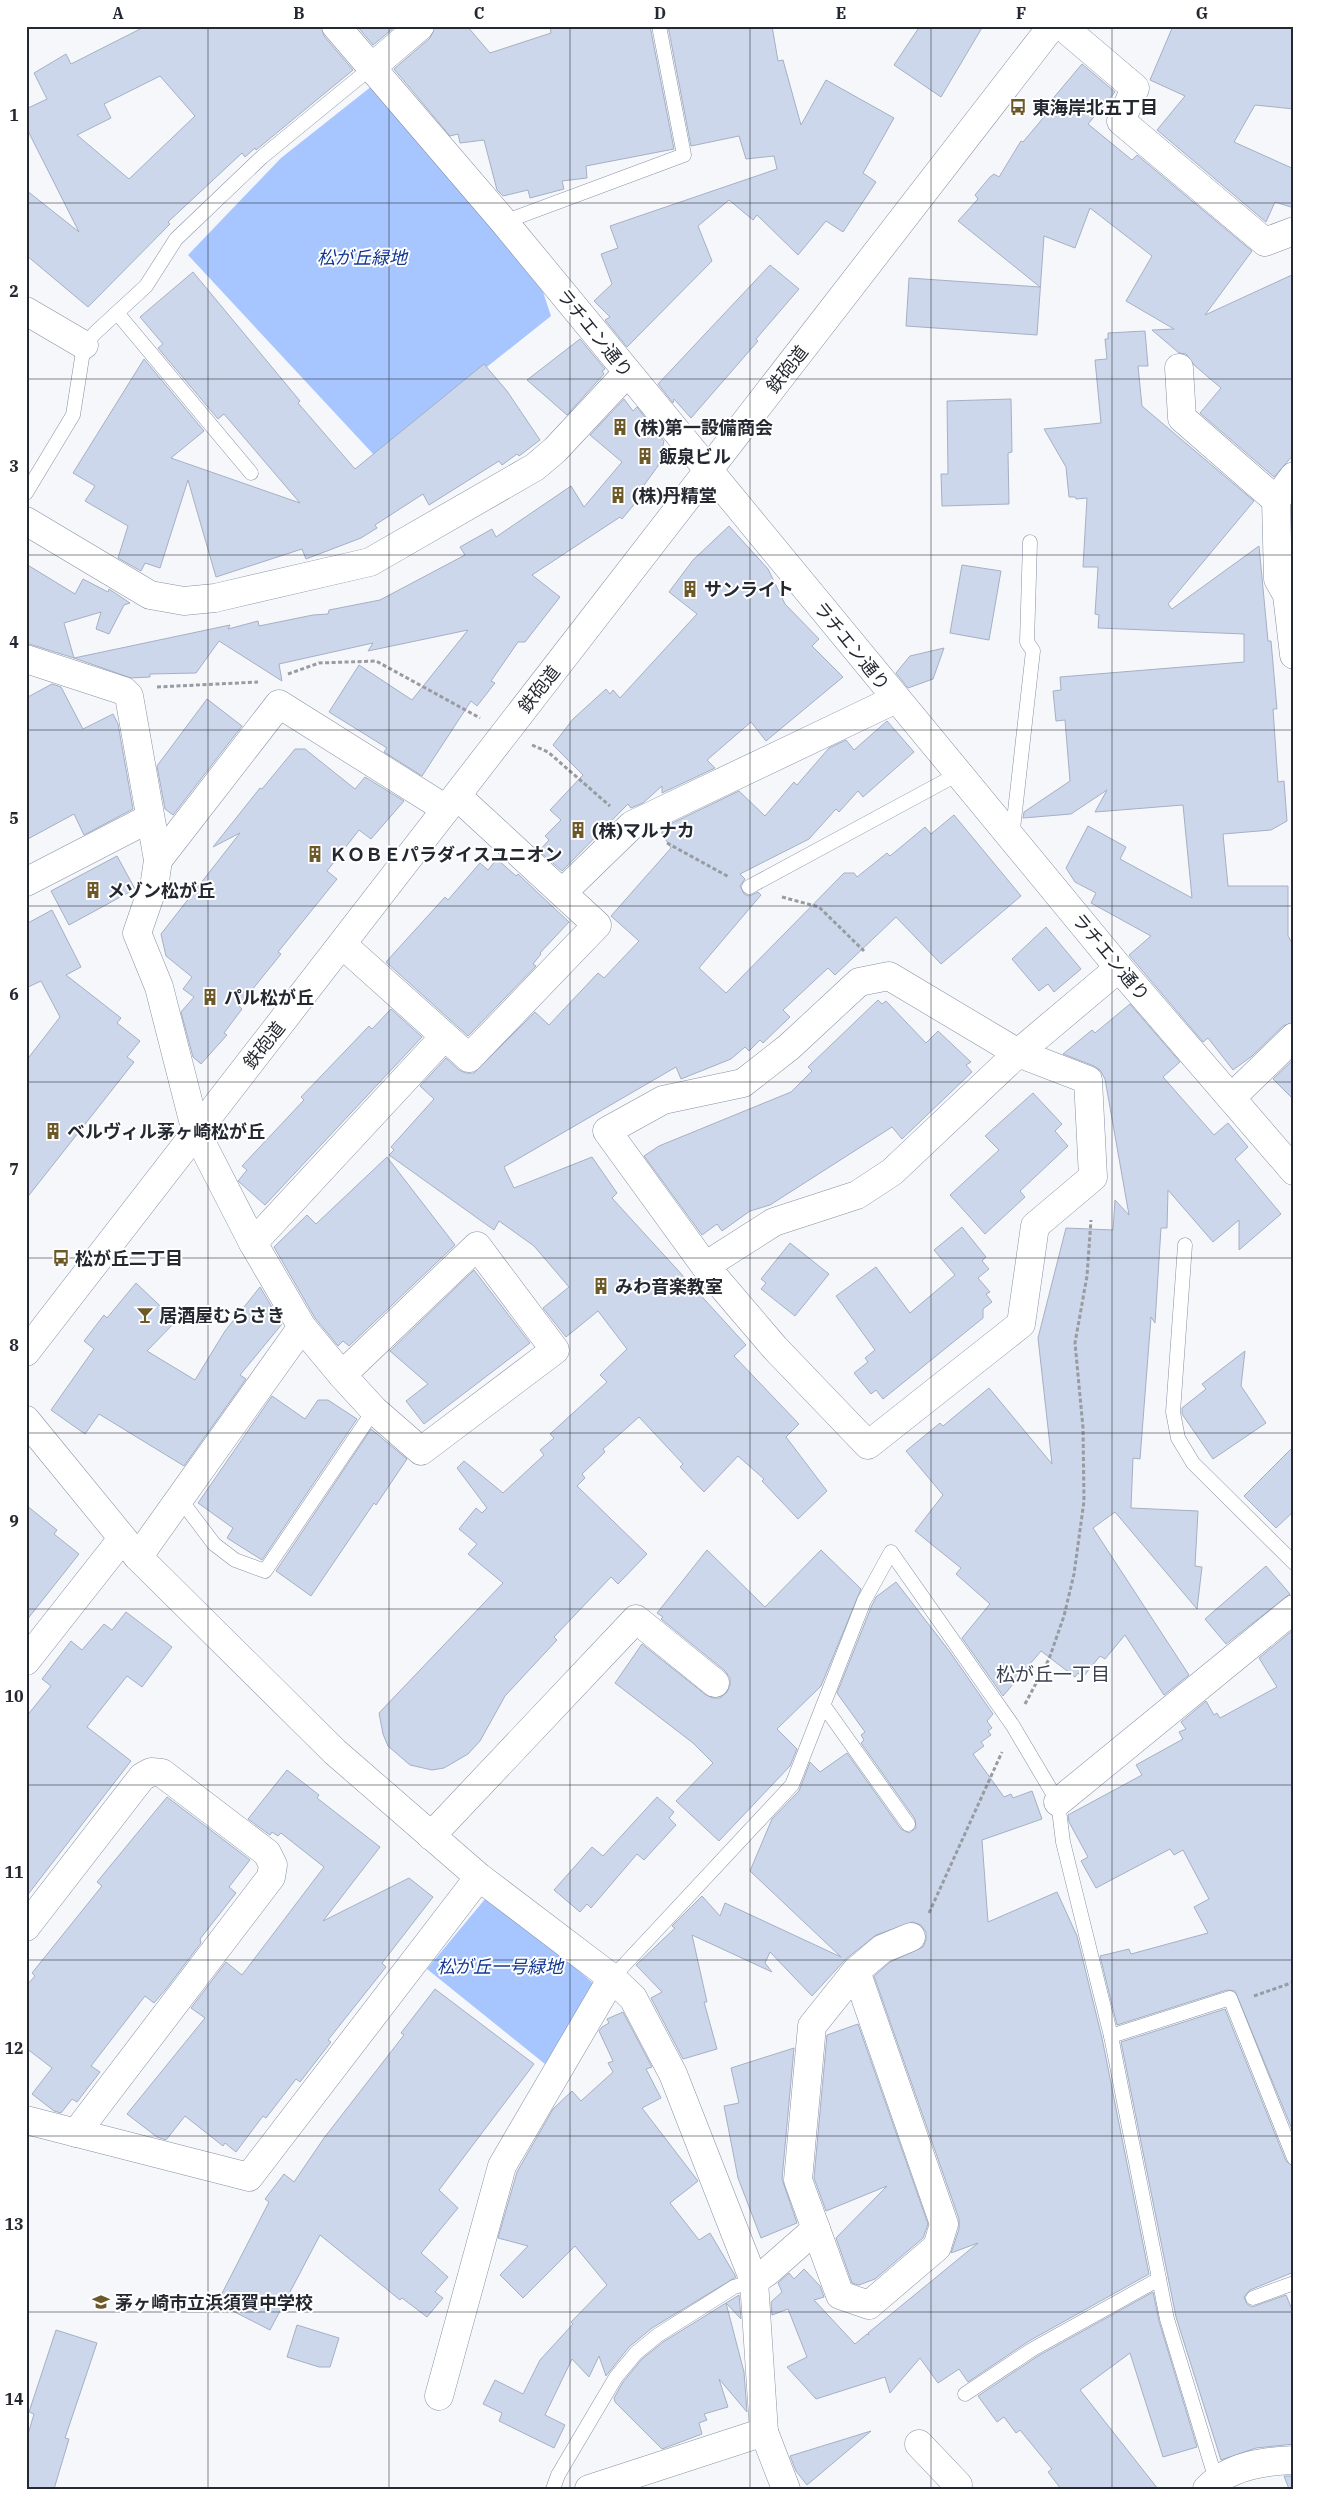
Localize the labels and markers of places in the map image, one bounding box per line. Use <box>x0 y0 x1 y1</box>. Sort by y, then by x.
place label: 東海岸北五丁目 <box>1032 96 1158 119</box>
bus stop icon: 東海岸北五丁目 <box>1008 97 1028 117</box>
place label: (株)第一設備商会 <box>634 416 773 439</box>
building icon: (株)第一設備商会 <box>610 417 630 437</box>
place label: 飯泉ビル <box>659 445 731 468</box>
building icon: 飯泉ビル <box>635 446 655 466</box>
place label: (株)丹精堂 <box>632 484 717 507</box>
building icon: (株)丹精堂 <box>608 485 628 505</box>
place label: サンライト <box>704 578 794 601</box>
building icon: サンライト <box>680 579 700 599</box>
place label: (株)マルナカ <box>592 819 695 842</box>
building icon: (株)マルナカ <box>568 820 588 840</box>
place label: ＫＯＢＥパラダイスユニオン <box>329 843 562 866</box>
building icon: ＫＯＢＥパラダイスユニオン <box>305 844 325 864</box>
place label: メゾン松が丘 <box>107 879 215 902</box>
building icon: メゾン松が丘 <box>83 880 103 900</box>
place label: パル松が丘 <box>224 986 314 1009</box>
building icon: パル松が丘 <box>200 987 220 1007</box>
place label: ベルヴィル茅ヶ崎松が丘 <box>67 1120 265 1143</box>
building icon: ベルヴィル茅ヶ崎松が丘 <box>43 1121 63 1141</box>
place label: 松が丘二丁目 <box>75 1247 183 1270</box>
bus stop icon: 松が丘二丁目 <box>51 1248 71 1268</box>
place label: みわ音楽教室 <box>615 1275 723 1298</box>
building icon: みわ音楽教室 <box>591 1276 611 1296</box>
place label: 居酒屋むらさき <box>159 1304 285 1327</box>
bar icon: 居酒屋むらさき <box>135 1305 155 1325</box>
place label: 茅ヶ崎市立浜須賀中学校 <box>115 2291 313 2314</box>
school or university icon: 茅ヶ崎市立浜須賀中学校 <box>91 2292 111 2312</box>

